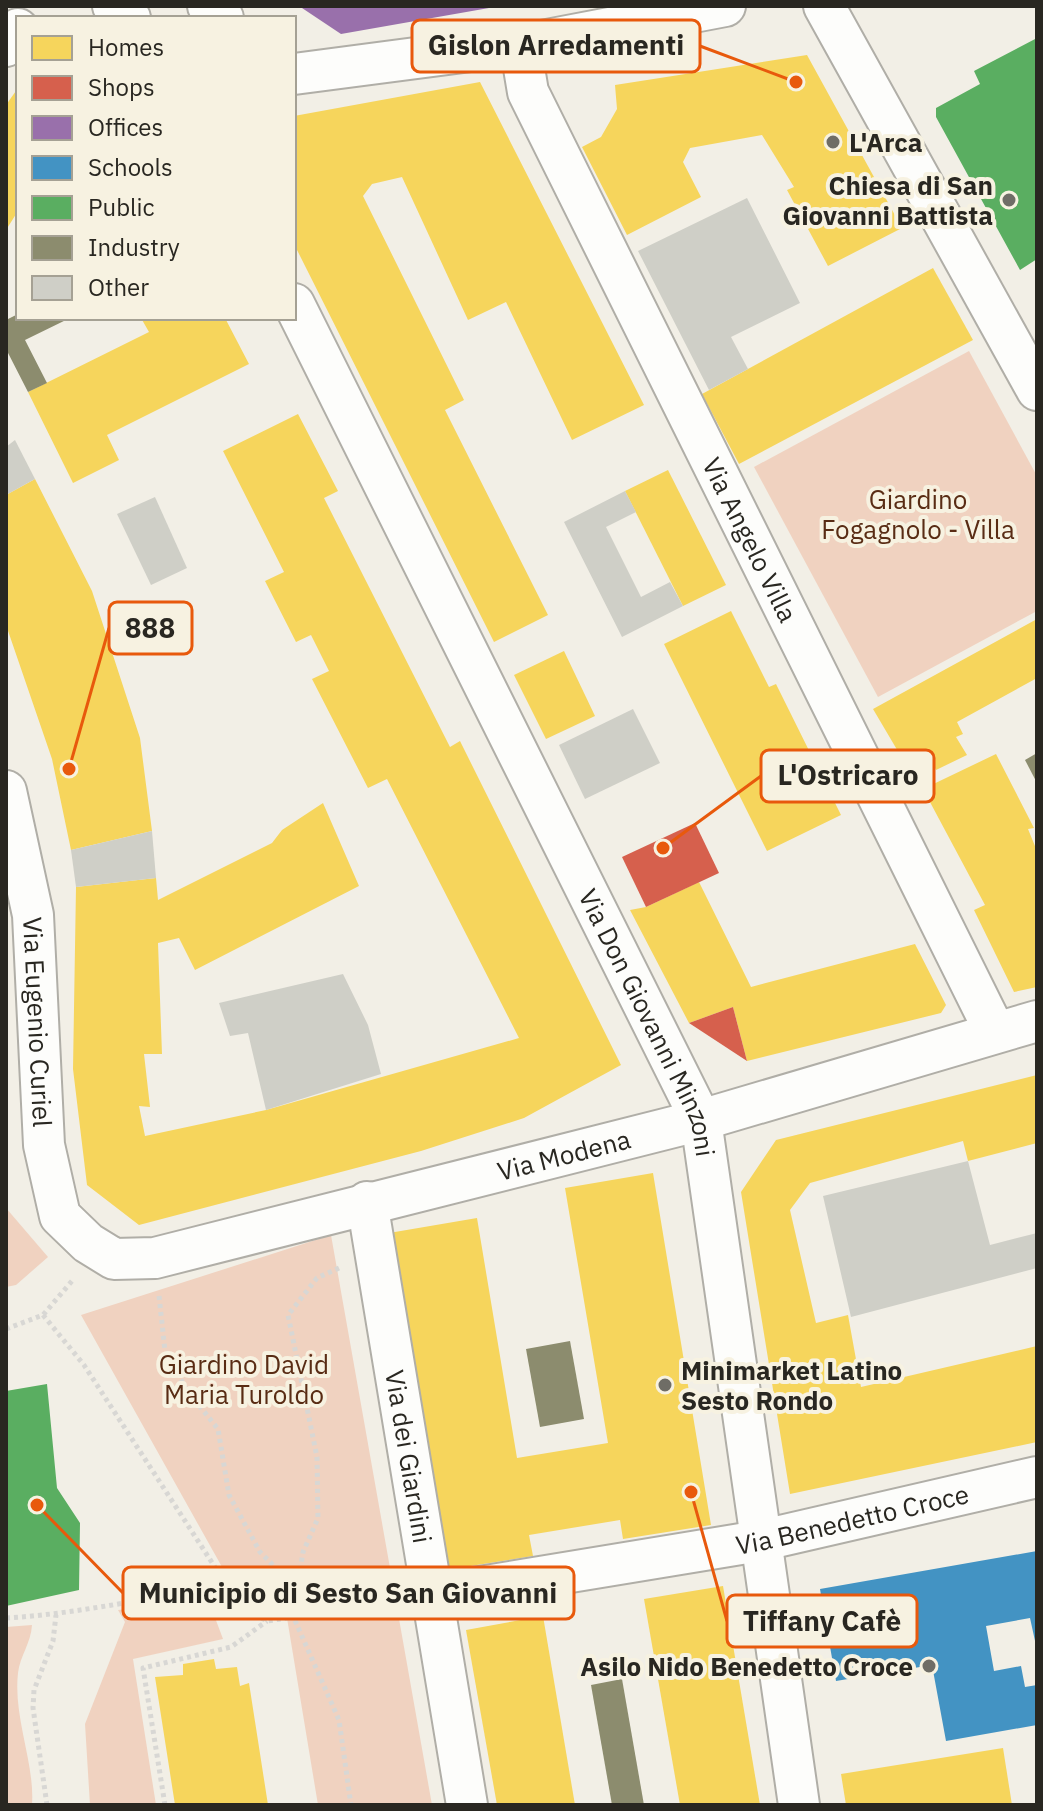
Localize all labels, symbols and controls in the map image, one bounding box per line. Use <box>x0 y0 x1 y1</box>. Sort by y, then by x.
legend <box>16 16 296 320</box>
callout: Gislon Arredamenti <box>412 20 700 72</box>
text: Gislon Arredamenti <box>428 26 684 63</box>
text: Homes <box>88 31 164 63</box>
text: Shops <box>88 71 155 103</box>
text: Offices <box>88 111 163 143</box>
place label: L'Arca <box>849 125 923 159</box>
marker: L'Arca <box>824 133 842 151</box>
text: Schools <box>88 151 173 183</box>
place label: Chiesa di San Giovanni Battista <box>782 168 993 232</box>
text: Public <box>88 191 155 223</box>
marker: Chiesa di San Giovanni Battista <box>1000 191 1018 209</box>
text: Industry <box>88 231 180 263</box>
text: Other <box>88 271 149 303</box>
street label: Via Angelo Villa <box>695 451 806 628</box>
park label: Giardino Fogagnolo - Villa <box>821 482 1015 546</box>
callout: 888 <box>109 602 192 654</box>
text: 888 <box>125 609 175 646</box>
callout: L'Ostricaro <box>761 750 934 802</box>
text: L'Ostricaro <box>778 756 918 793</box>
street label: Via Don Giovanni Minzoni <box>571 883 723 1159</box>
street label: Via Eugenio Curiel <box>16 916 60 1128</box>
street label: Via Modena <box>494 1122 634 1188</box>
park label: Giardino David Maria Turoldo <box>159 1347 329 1411</box>
place label: Minimarket Latino Sesto Rondo <box>681 1353 902 1417</box>
street label: Via dei Giardini <box>378 1367 440 1546</box>
marker: Minimarket Latino Sesto Rondo <box>656 1376 674 1394</box>
street label: Via Benedetto Croce <box>733 1476 972 1562</box>
callout: Municipio di Sesto San Giovanni <box>123 1567 574 1619</box>
text: Municipio di Sesto San Giovanni <box>139 1574 557 1611</box>
callout: Tiffany Cafè <box>727 1595 917 1647</box>
text: Tiffany Cafè <box>743 1602 901 1639</box>
place label: Asilo Nido Benedetto Croce <box>580 1649 913 1683</box>
marker: Asilo Nido Benedetto Croce <box>920 1657 938 1675</box>

